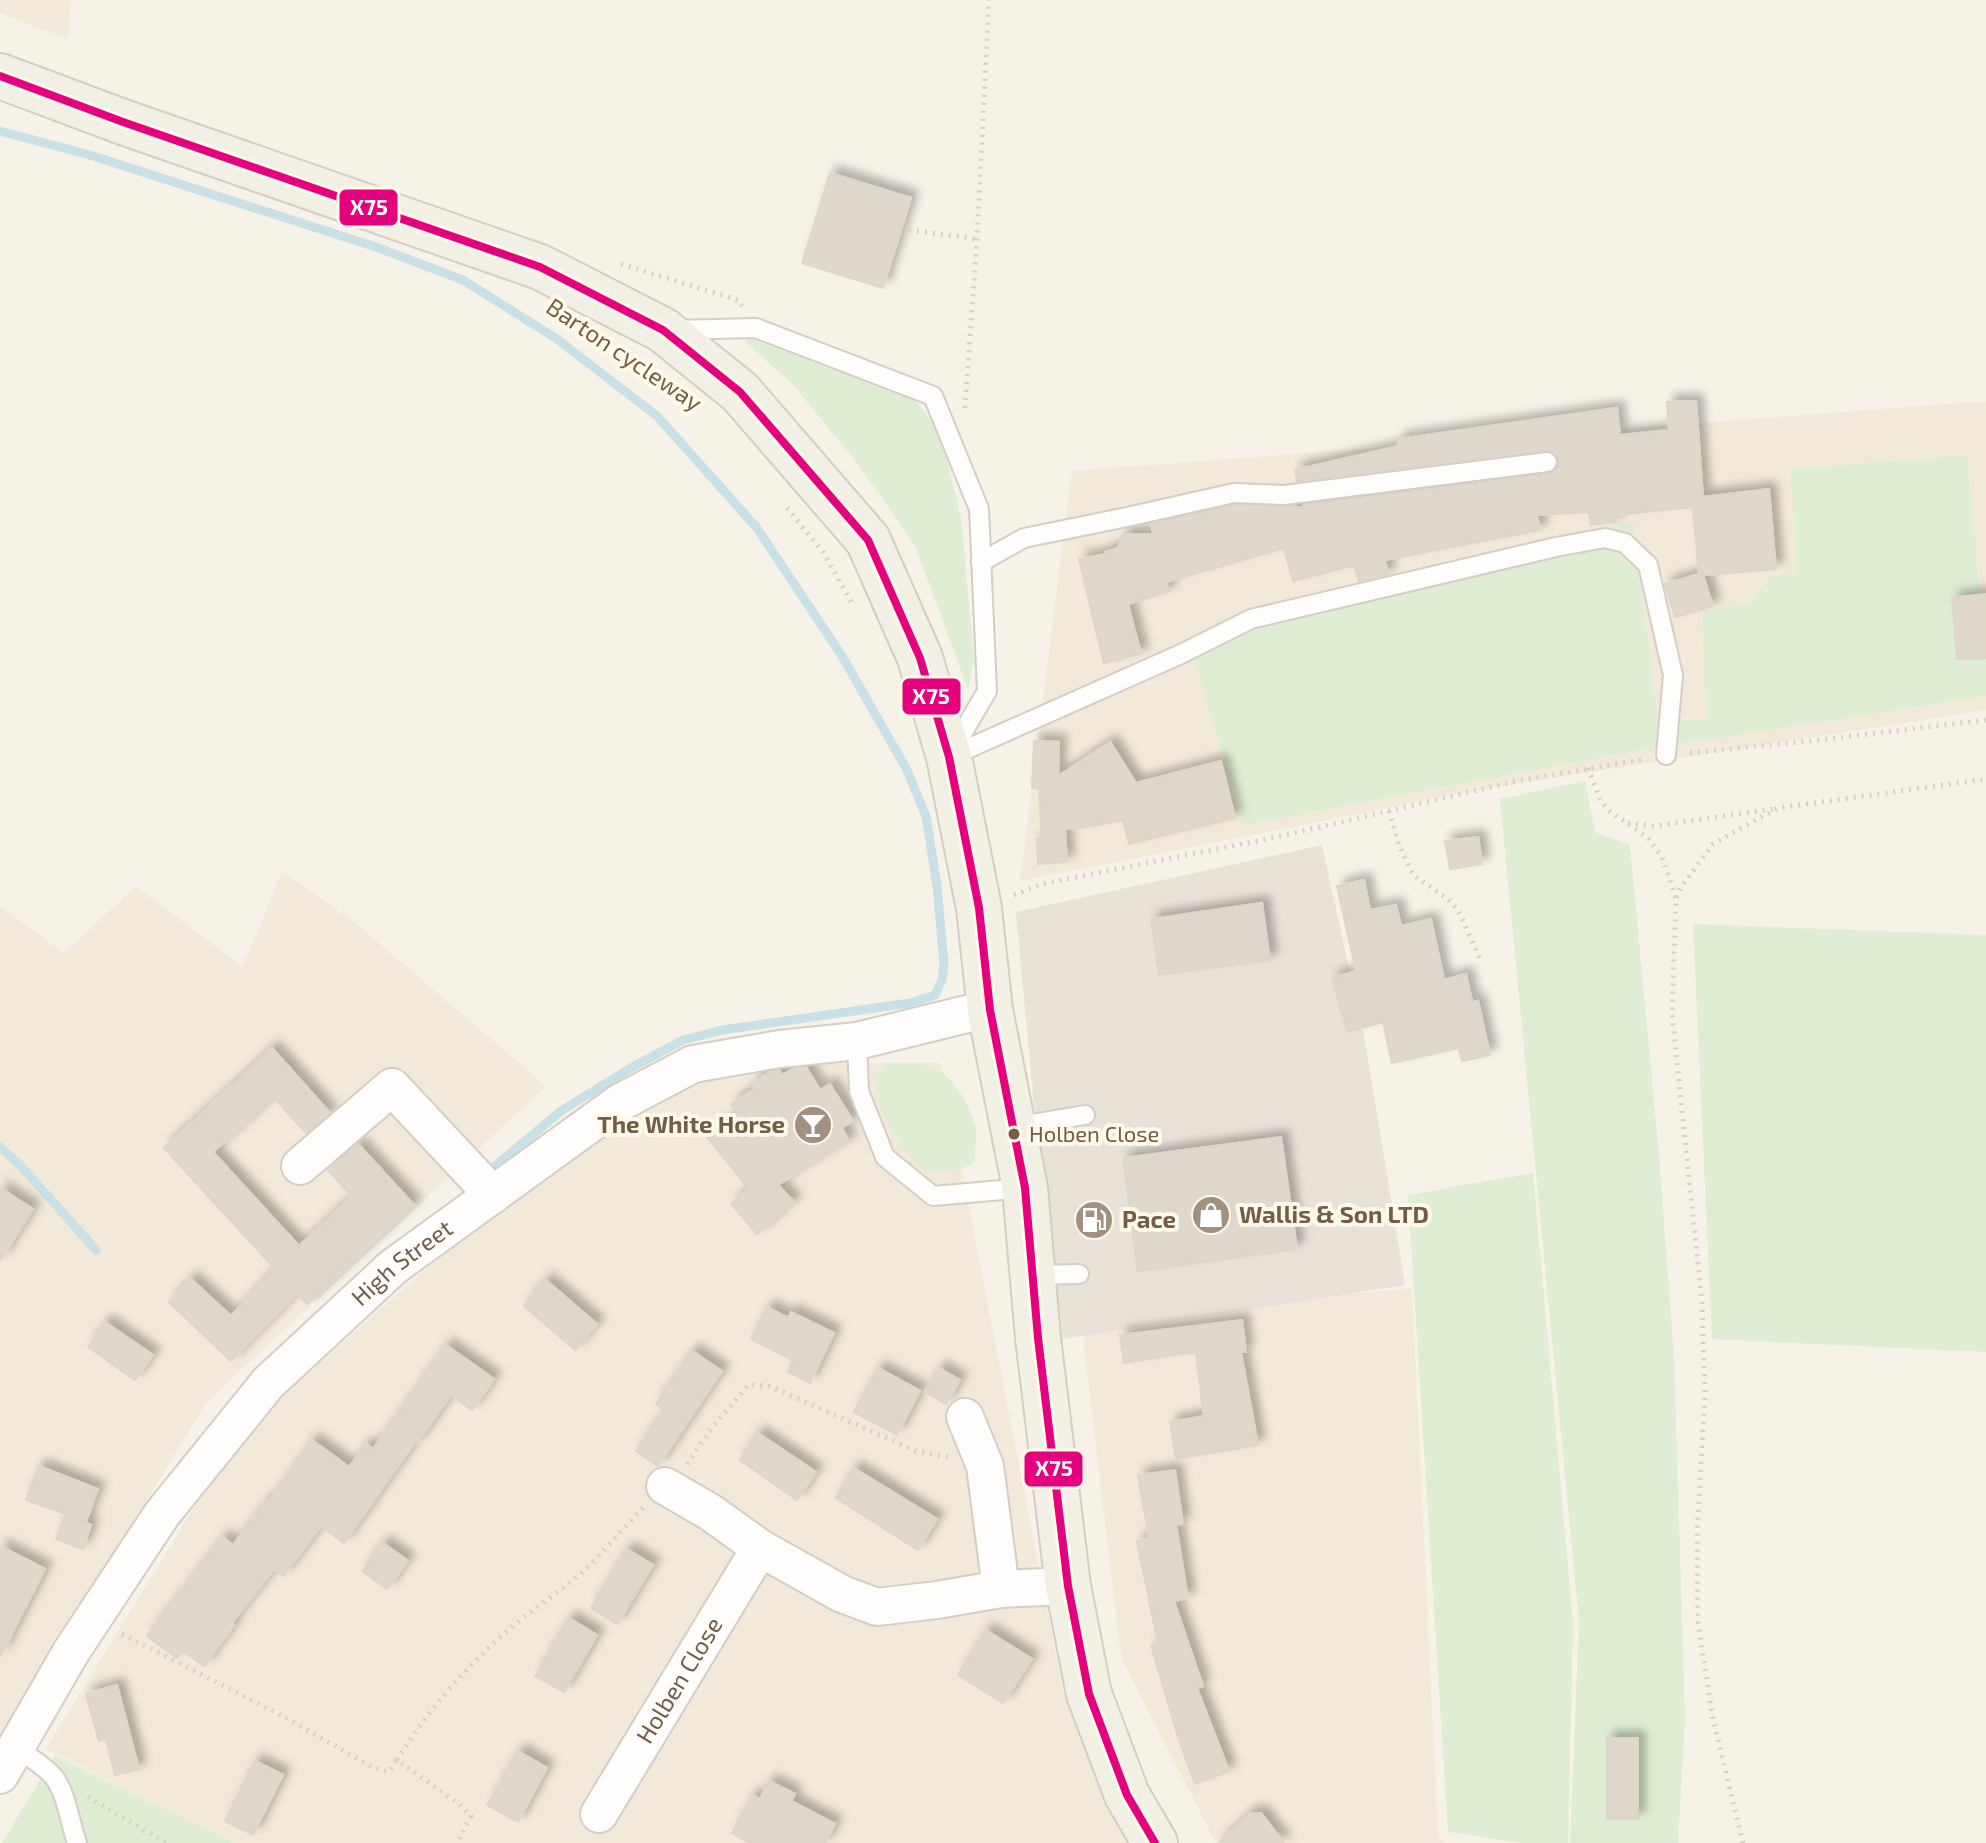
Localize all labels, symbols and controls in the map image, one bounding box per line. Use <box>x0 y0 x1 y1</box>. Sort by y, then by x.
line badge: X75 <box>338 188 399 227</box>
text: X75 <box>350 193 388 219</box>
street label: Barton cycleway <box>542 291 708 417</box>
line badge: X75 <box>901 677 962 716</box>
text: X75 <box>912 682 950 708</box>
bar icon: The White Horse <box>792 1104 834 1146</box>
place label: The White Horse <box>597 1109 785 1138</box>
place label: Holben Close <box>1029 1120 1159 1146</box>
marker: Holben Close <box>1006 1126 1022 1142</box>
shop icon: Wallis & Son LTD <box>1190 1194 1232 1236</box>
fuel station icon: Pace <box>1073 1199 1115 1241</box>
place label: Wallis & Son LTD <box>1239 1199 1429 1228</box>
place label: Pace <box>1122 1204 1176 1233</box>
street label: High Street <box>345 1213 458 1311</box>
line badge: X75 <box>1023 1450 1084 1488</box>
text: X75 <box>1035 1454 1073 1480</box>
street label: Holben Close <box>629 1611 728 1748</box>

